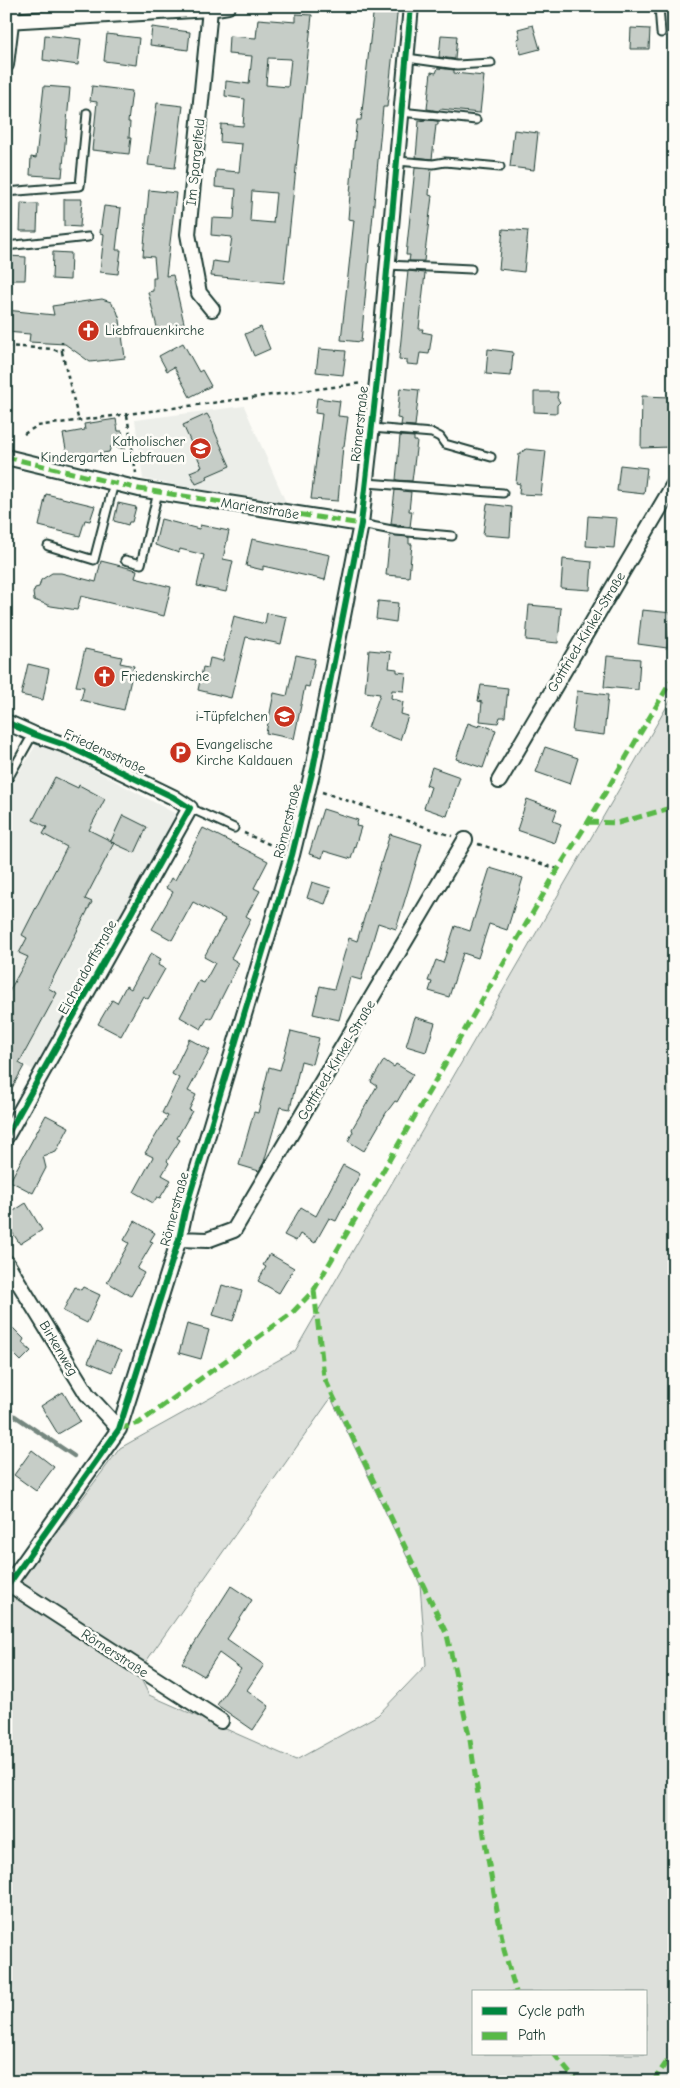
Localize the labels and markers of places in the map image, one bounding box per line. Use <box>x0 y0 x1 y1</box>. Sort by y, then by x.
church icon: Liebfrauenkirche <box>77 318 101 342</box>
place label: Liebfrauenkirche <box>105 322 204 339</box>
place label: Katholischer Kindergarten Liebfrauen <box>40 433 185 466</box>
school or university icon: Katholischer Kindergarten Liebfrauen <box>189 437 213 461</box>
church icon: Friedenskirche <box>93 664 117 688</box>
place label: Friedenskirche <box>121 668 209 685</box>
school or university icon: i-Tüpfelchen <box>272 704 296 728</box>
place label: i-Tüpfelchen <box>195 708 268 725</box>
place label: Evangelische Kirche Kaldauen <box>196 736 293 769</box>
parking icon: Evangelische Kirche Kaldauen <box>168 740 192 764</box>

